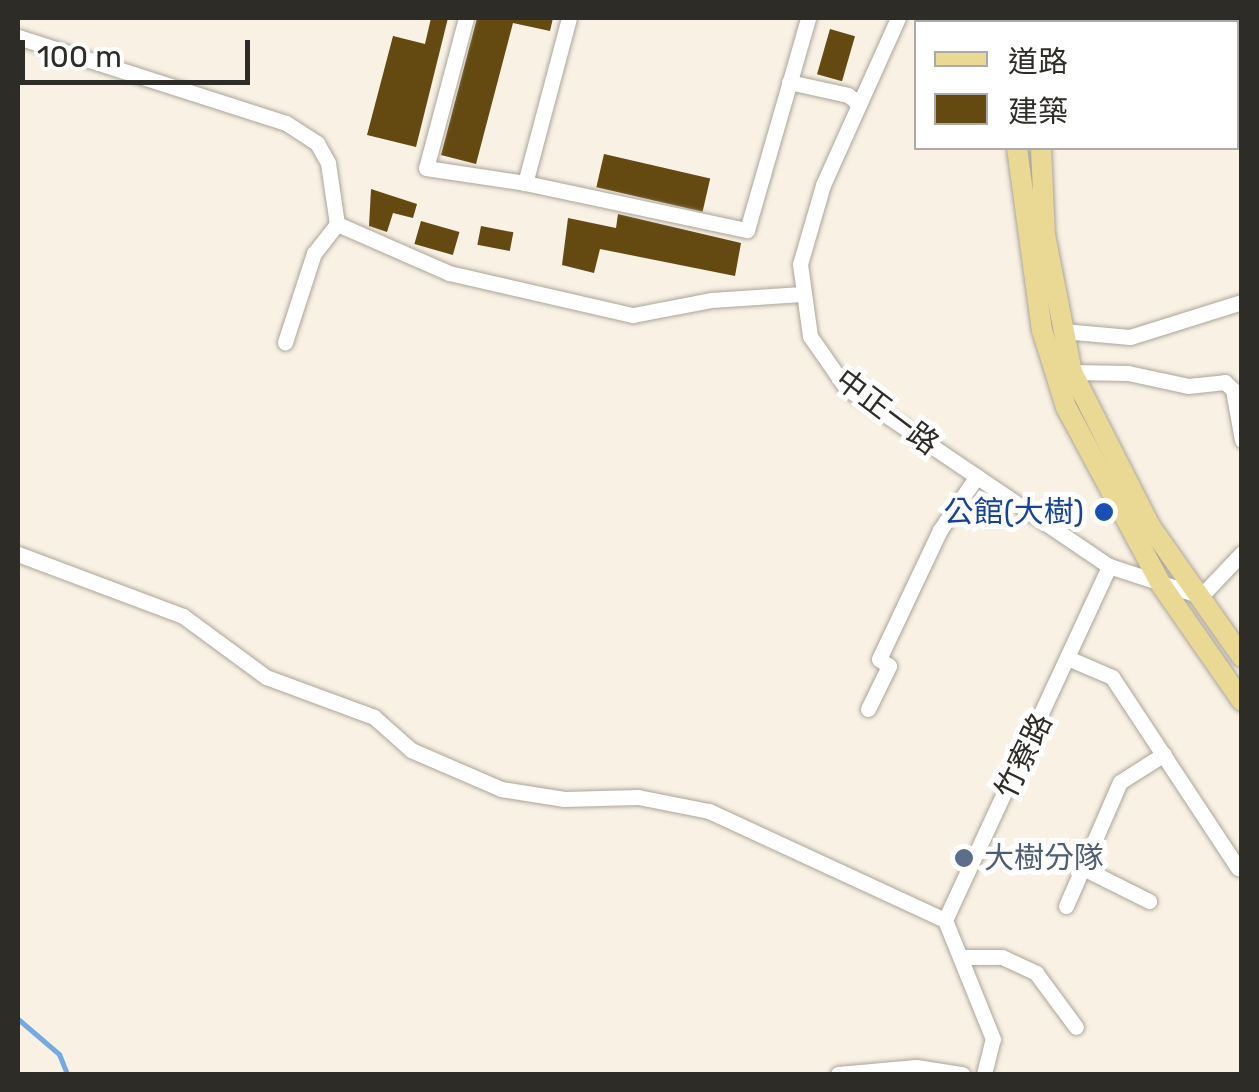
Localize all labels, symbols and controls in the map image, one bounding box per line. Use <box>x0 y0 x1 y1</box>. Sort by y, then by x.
scale bar <box>25 20 255 82</box>
legend <box>914 20 1239 150</box>
text: 100 m <box>37 39 122 75</box>
text: 道路 <box>1008 44 1068 80</box>
text: 建築 <box>1008 94 1068 130</box>
street label: 中正一路 <box>828 362 946 462</box>
place label: 公館(大樹) <box>944 494 1084 530</box>
marker: 公館(大樹) <box>1093 501 1115 523</box>
street label: 竹寮路 <box>988 708 1060 804</box>
place label: 大樹分隊 <box>984 840 1104 876</box>
marker: 大樹分隊 <box>953 847 975 869</box>

